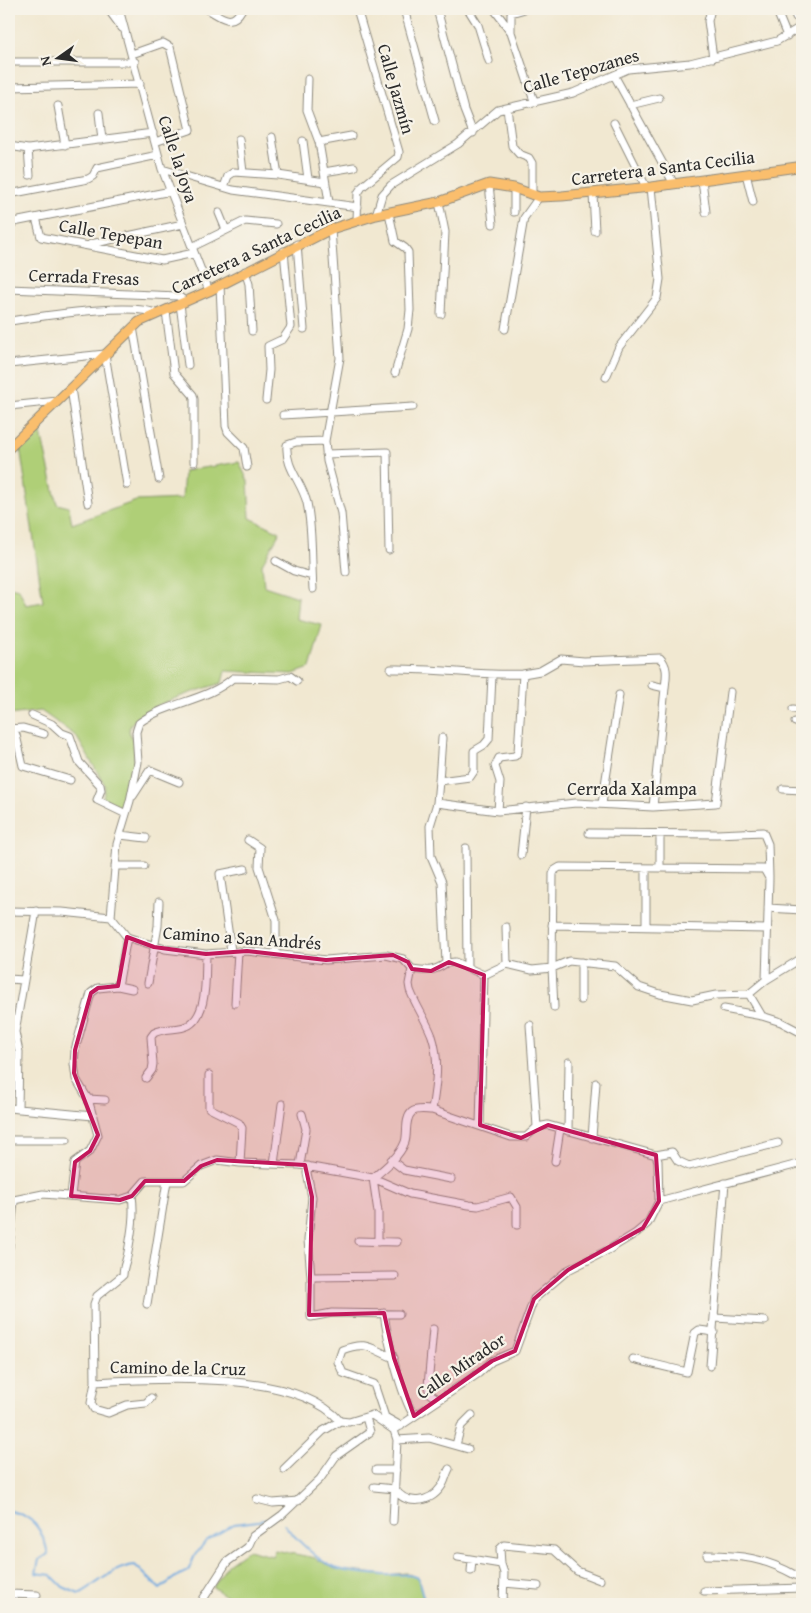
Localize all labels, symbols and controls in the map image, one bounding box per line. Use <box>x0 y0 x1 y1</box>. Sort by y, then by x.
north arrow <box>32 32 82 82</box>
street label: Calle Jazmín <box>371 41 422 137</box>
street label: Calle Tepozanes <box>520 41 642 100</box>
text: N <box>34 54 56 68</box>
street label: Calle la Joya <box>152 112 205 206</box>
street label: Carretera a Santa Cecilia <box>570 143 757 192</box>
street label: Carretera a Santa Cecilia <box>167 198 345 301</box>
street label: Calle Tepepan <box>57 211 165 256</box>
street label: Cerrada Fresas <box>28 261 140 292</box>
street label: Cerrada Xalampa <box>567 775 697 802</box>
street label: Camino a San Andrés <box>162 918 322 957</box>
street label: Calle Mirador <box>411 1325 511 1405</box>
street label: Camino de la Cruz <box>110 1353 246 1382</box>

